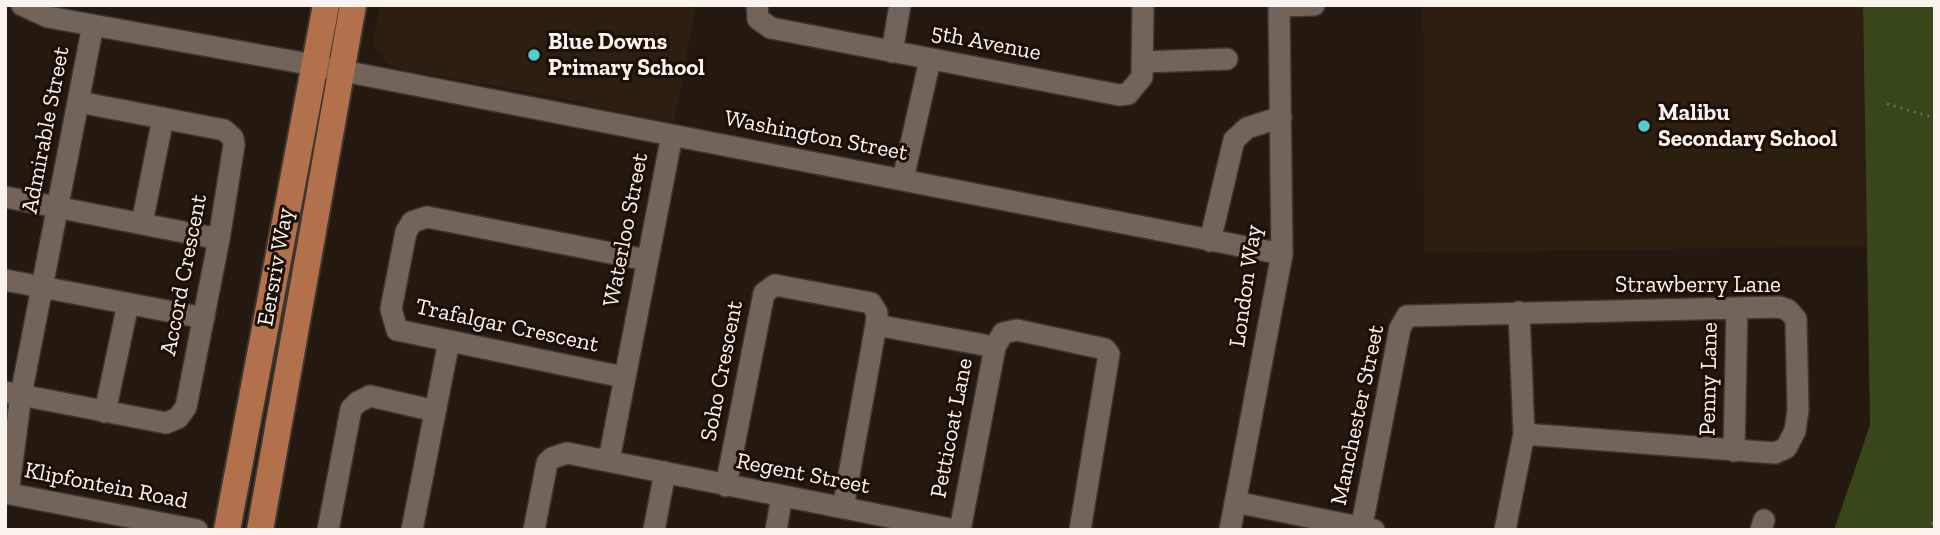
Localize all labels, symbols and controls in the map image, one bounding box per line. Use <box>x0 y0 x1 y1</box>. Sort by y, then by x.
street label: 5th Avenue <box>929 19 1043 67</box>
place label: Blue Downs Primary School <box>548 28 705 82</box>
street label: Admirable Street <box>16 44 76 216</box>
marker: Blue Downs Primary School <box>526 47 542 63</box>
place label: Malibu Secondary School <box>1658 99 1837 153</box>
street label: Washington Street <box>722 105 910 167</box>
marker: Malibu Secondary School <box>1636 118 1652 134</box>
street label: Waterloo Street <box>598 151 654 309</box>
street label: Accord Crescent <box>155 192 213 358</box>
street label: Eersriv Way <box>252 206 300 328</box>
street label: London Way <box>1224 223 1268 349</box>
street label: Strawberry Lane <box>1615 271 1781 299</box>
street label: Trafalgar Crescent <box>413 293 601 359</box>
street label: Soho Crescent <box>695 298 749 444</box>
street label: Manchester Street <box>1325 322 1391 508</box>
street label: Penny Lane <box>1694 322 1724 436</box>
street label: Petticoat Lane <box>925 356 979 500</box>
street label: Regent Street <box>734 448 872 500</box>
street label: Klipfontein Road <box>22 457 190 515</box>

